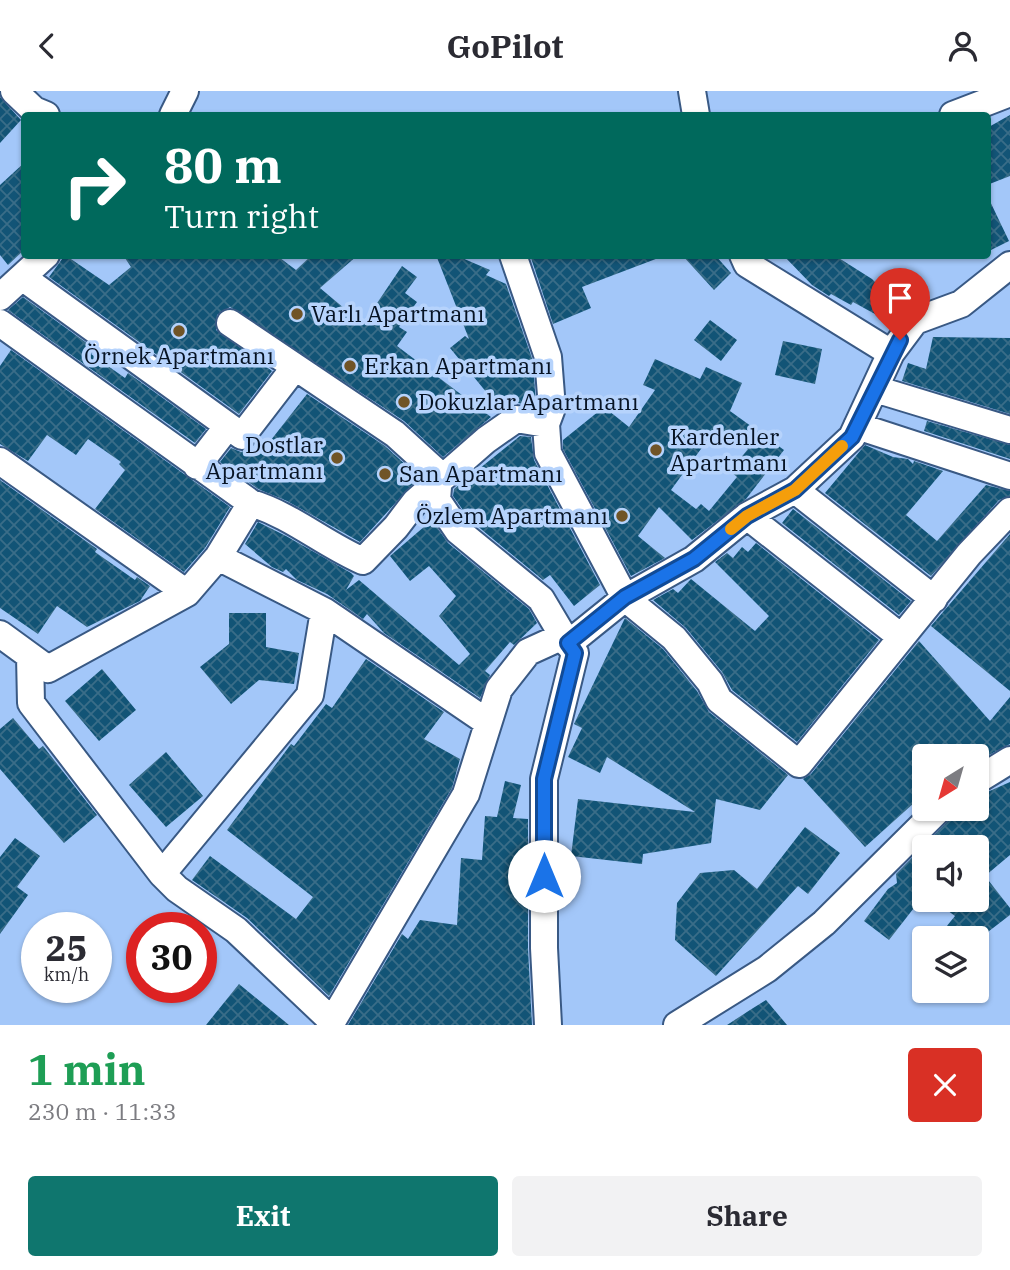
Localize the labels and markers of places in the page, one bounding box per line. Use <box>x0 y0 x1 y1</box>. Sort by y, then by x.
pin <box>870 268 930 340</box>
place label: Varlı Apartmanı <box>311 298 484 328</box>
marker: Varlı Apartmanı <box>289 306 305 322</box>
marker: Örnek Apartmanı <box>171 323 187 339</box>
place label: Örnek Apartmanı <box>84 340 274 370</box>
place label: Erkan Apartmanı <box>364 350 552 380</box>
marker: Erkan Apartmanı <box>342 358 358 374</box>
place label: Dokuzlar Apartmanı <box>418 386 639 416</box>
marker: Dokuzlar Apartmanı <box>396 394 412 410</box>
place label: Kardenler Apartmanı <box>670 421 787 477</box>
place label: Dostlar Apartmanı <box>206 429 323 485</box>
marker: Kardenler Apartmanı <box>648 442 664 458</box>
marker: Dostlar Apartmanı <box>329 450 345 466</box>
place label: San Apartmanı <box>399 458 563 488</box>
marker: San Apartmanı <box>377 466 393 482</box>
place label: Özlem Apartmanı <box>416 500 608 530</box>
marker: Özlem Apartmanı <box>614 508 630 524</box>

